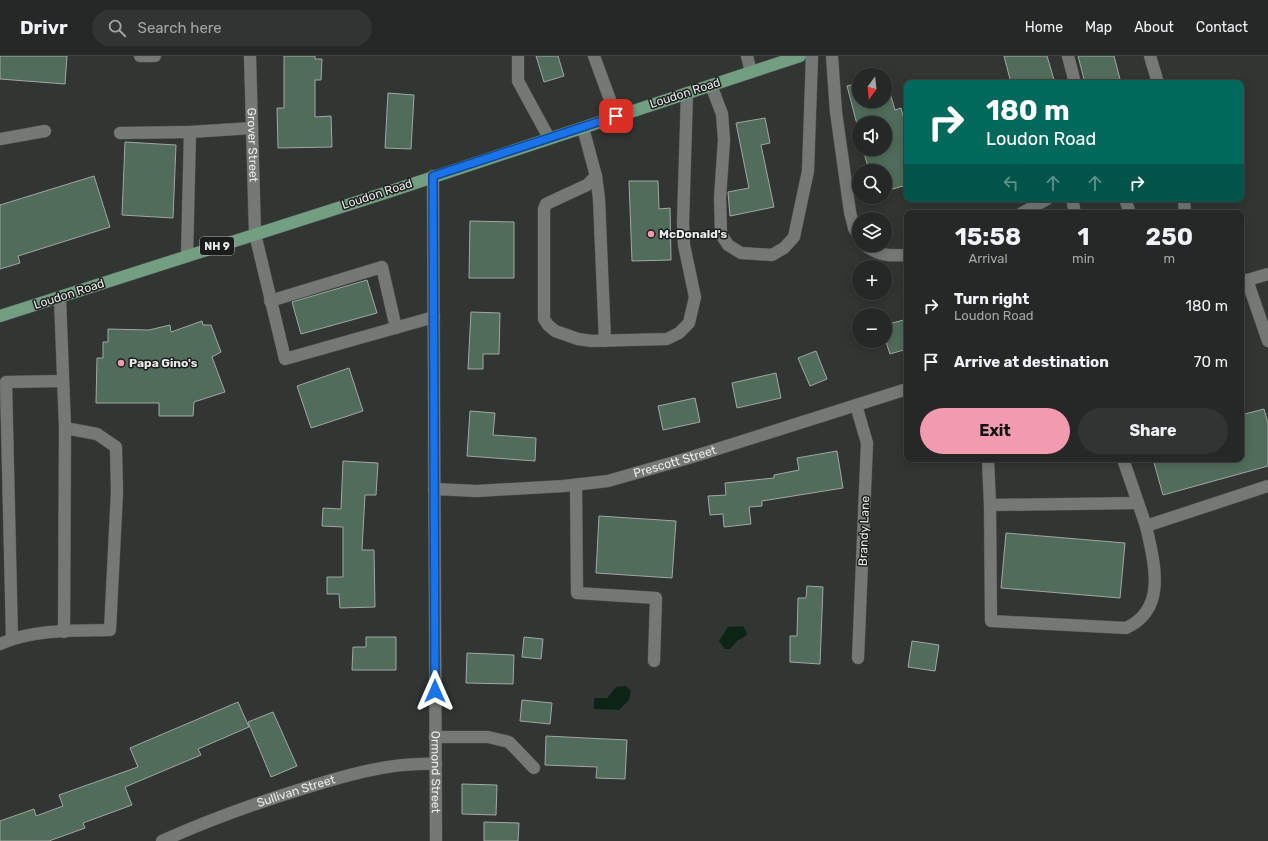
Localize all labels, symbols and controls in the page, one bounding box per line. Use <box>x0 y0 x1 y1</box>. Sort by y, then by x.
search box <box>92 10 372 46</box>
text: Drivr <box>20 16 68 39</box>
icon: search <box>106 17 128 39</box>
text: Search here <box>138 19 222 37</box>
text: Home <box>1025 19 1063 36</box>
text: Map <box>1085 19 1112 36</box>
text: About <box>1134 19 1174 36</box>
text: Contact <box>1196 19 1248 36</box>
north arrow <box>852 68 892 108</box>
map controls <box>852 68 892 348</box>
street label: Loudon Road <box>648 75 722 111</box>
text: 180 m <box>986 94 1070 127</box>
icon: right <box>920 96 972 148</box>
pin <box>599 99 633 133</box>
icon: arrive <box>605 105 627 127</box>
street label: Grover Street <box>244 108 261 183</box>
button: sound <box>852 116 892 156</box>
text: Loudon Road <box>986 128 1096 150</box>
button: search <box>852 164 892 204</box>
icon: left <box>1000 172 1022 194</box>
icon: ahead <box>1042 172 1064 194</box>
icon: ahead <box>1084 172 1106 194</box>
icon: right <box>1126 172 1148 194</box>
street label: Loudon Road <box>340 176 414 212</box>
button: layers <box>852 212 892 252</box>
text: 15:58 <box>955 223 1021 251</box>
text: 1 <box>1077 223 1089 251</box>
text: 250 <box>1146 223 1193 251</box>
place label: McDonald's <box>659 227 727 241</box>
marker: McDonald's <box>646 229 656 239</box>
road number: NH 9 <box>200 237 234 255</box>
text: Arrival <box>969 251 1008 266</box>
text: min <box>1072 251 1095 266</box>
text: m <box>1164 251 1175 266</box>
button: + <box>852 260 892 300</box>
street label: Loudon Road <box>32 276 106 312</box>
text: Turn right <box>954 290 1029 308</box>
icon: right <box>920 295 942 317</box>
text: 180 m <box>1186 297 1228 315</box>
button: − <box>852 308 892 348</box>
text: Loudon Road <box>954 308 1034 323</box>
icon: arrive <box>920 351 942 373</box>
text: Arrive at destination <box>954 353 1109 371</box>
text: 70 m <box>1194 353 1228 371</box>
place label: Papa Gino's <box>129 356 198 370</box>
marker: Papa Gino's <box>116 358 126 368</box>
button: Exit <box>920 408 1070 454</box>
button: Share <box>1078 408 1228 454</box>
street label: Prescott Street <box>632 443 718 480</box>
street label: Brandy Lane <box>856 495 872 566</box>
position arrow <box>414 670 456 712</box>
street label: Ormond Street <box>429 731 443 814</box>
street label: Sullivan Street <box>255 772 337 810</box>

